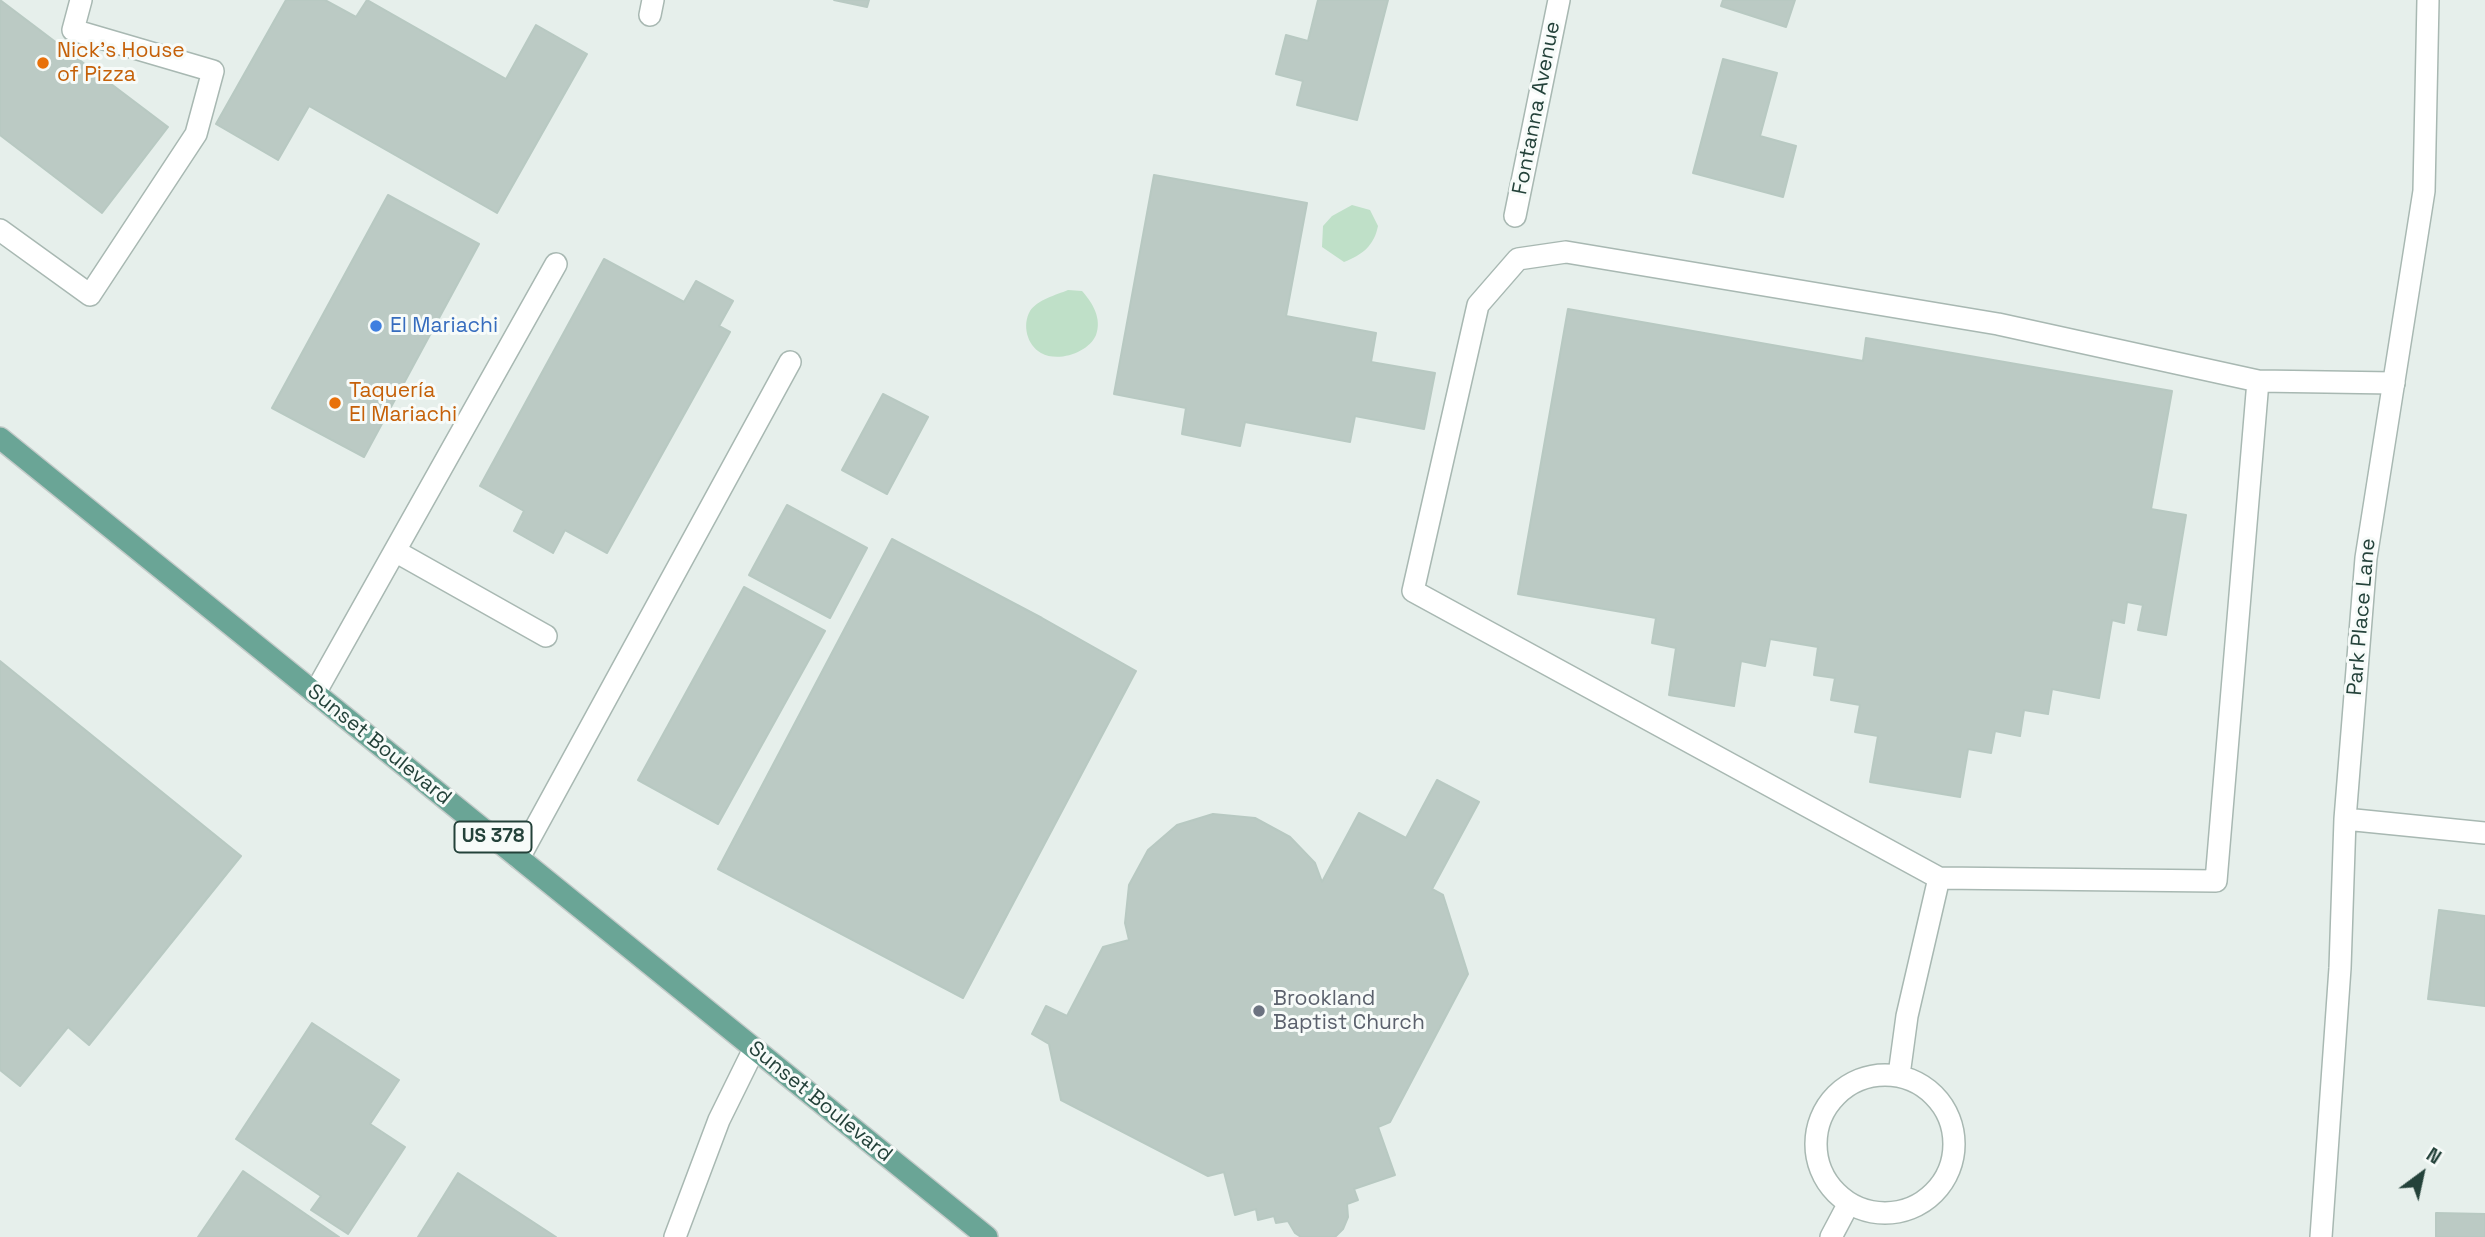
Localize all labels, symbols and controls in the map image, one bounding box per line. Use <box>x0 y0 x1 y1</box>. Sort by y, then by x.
street label: Fontanna Avenue <box>1508 19 1566 197</box>
place label: Nick's House of Pizza <box>57 38 185 88</box>
marker: Nick's House of Pizza <box>35 55 51 71</box>
place label: El Mariachi <box>390 313 498 339</box>
marker: El Mariachi <box>368 318 384 334</box>
place label: Taquería El Mariachi <box>349 378 457 428</box>
marker: Taquería El Mariachi <box>327 395 343 411</box>
street label: Park Place Lane <box>2343 537 2381 697</box>
street label: Sunset Boulevard <box>302 679 456 811</box>
road number: US 378 <box>454 822 532 852</box>
place label: Brookland Baptist Church <box>1273 986 1425 1036</box>
marker: Brookland Baptist Church <box>1251 1003 1267 1019</box>
street label: Sunset Boulevard <box>743 1036 897 1168</box>
north arrow <box>2387 1139 2457 1209</box>
text: N <box>2422 1142 2446 1170</box>

